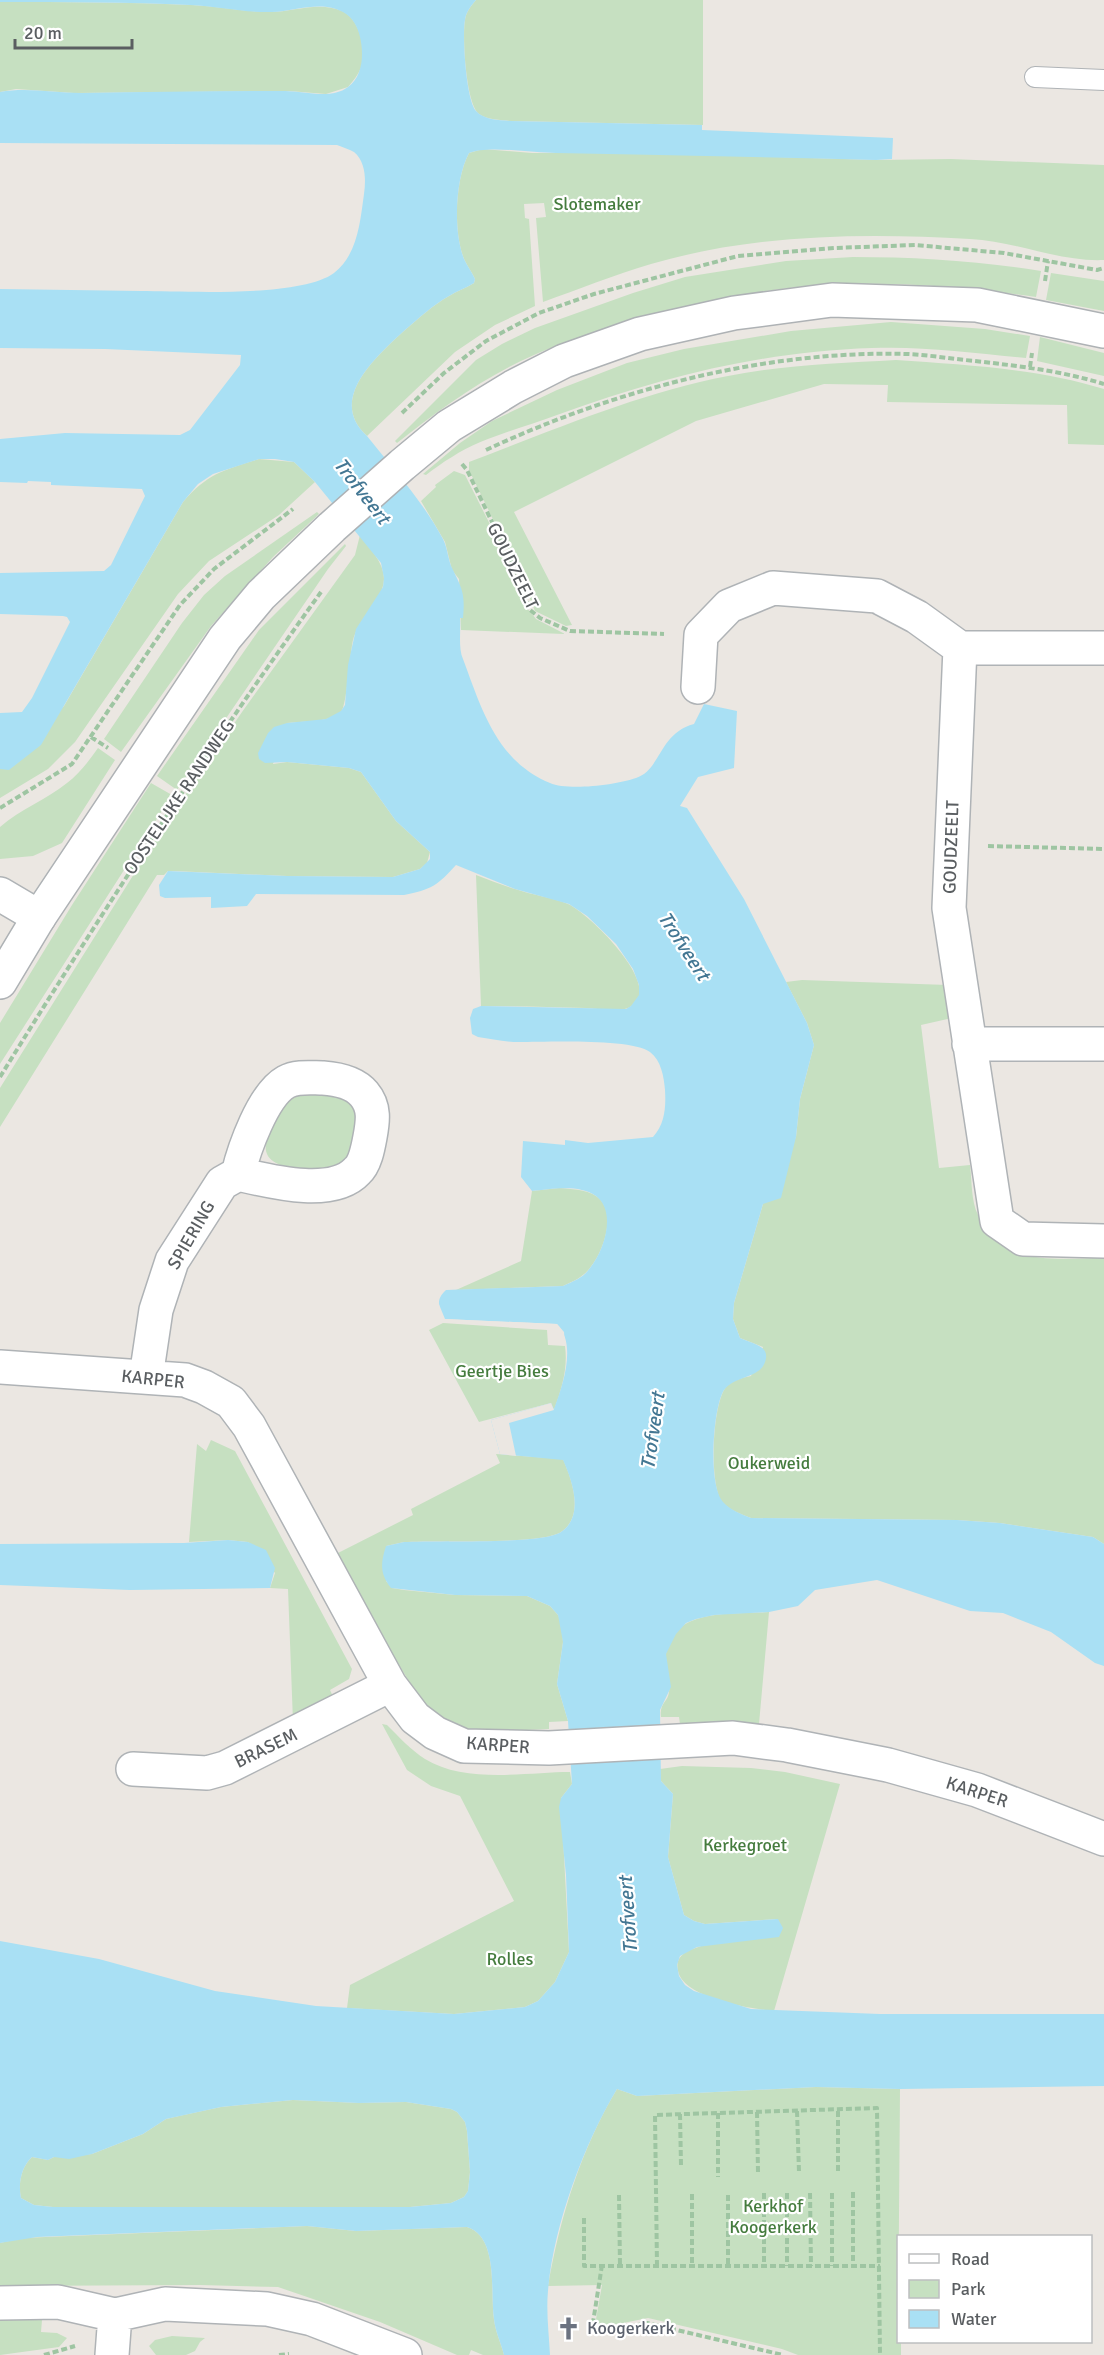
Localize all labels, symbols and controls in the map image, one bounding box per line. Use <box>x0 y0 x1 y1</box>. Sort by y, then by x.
scale bar <box>15 12 132 50</box>
text: 20 m <box>24 22 62 44</box>
park label: Slotemaker <box>553 193 641 215</box>
water label: Trofveert <box>328 453 397 531</box>
street label: GOUDZEELT <box>483 519 543 613</box>
street label: OOSTELIJKE RANDWEG <box>119 715 239 879</box>
street label: GOUDZEELT <box>938 800 964 894</box>
water label: Trofveert <box>652 907 717 987</box>
street label: SPIERING <box>163 1197 219 1273</box>
park label: Geertje Bies <box>455 1360 549 1382</box>
street label: KARPER <box>120 1365 186 1393</box>
water label: Trofveert <box>635 1389 671 1471</box>
park label: Oukerweid <box>728 1452 810 1474</box>
street label: BRASEM <box>231 1723 301 1773</box>
street label: KARPER <box>465 1732 531 1758</box>
street label: KARPER <box>943 1772 1011 1812</box>
park label: Kerkegroet <box>703 1834 787 1856</box>
water label: Trofveert <box>613 1874 643 1954</box>
park label: Rolles <box>486 1948 534 1970</box>
park label: Kerkhof Koogerkerk <box>729 2195 817 2238</box>
legend <box>897 2235 1092 2343</box>
text: Road <box>951 2248 990 2270</box>
text: Park <box>951 2278 986 2300</box>
text: Water <box>951 2308 997 2330</box>
church icon: Koogerkerk <box>556 2315 582 2341</box>
place label: Koogerkerk <box>587 2317 675 2339</box>

